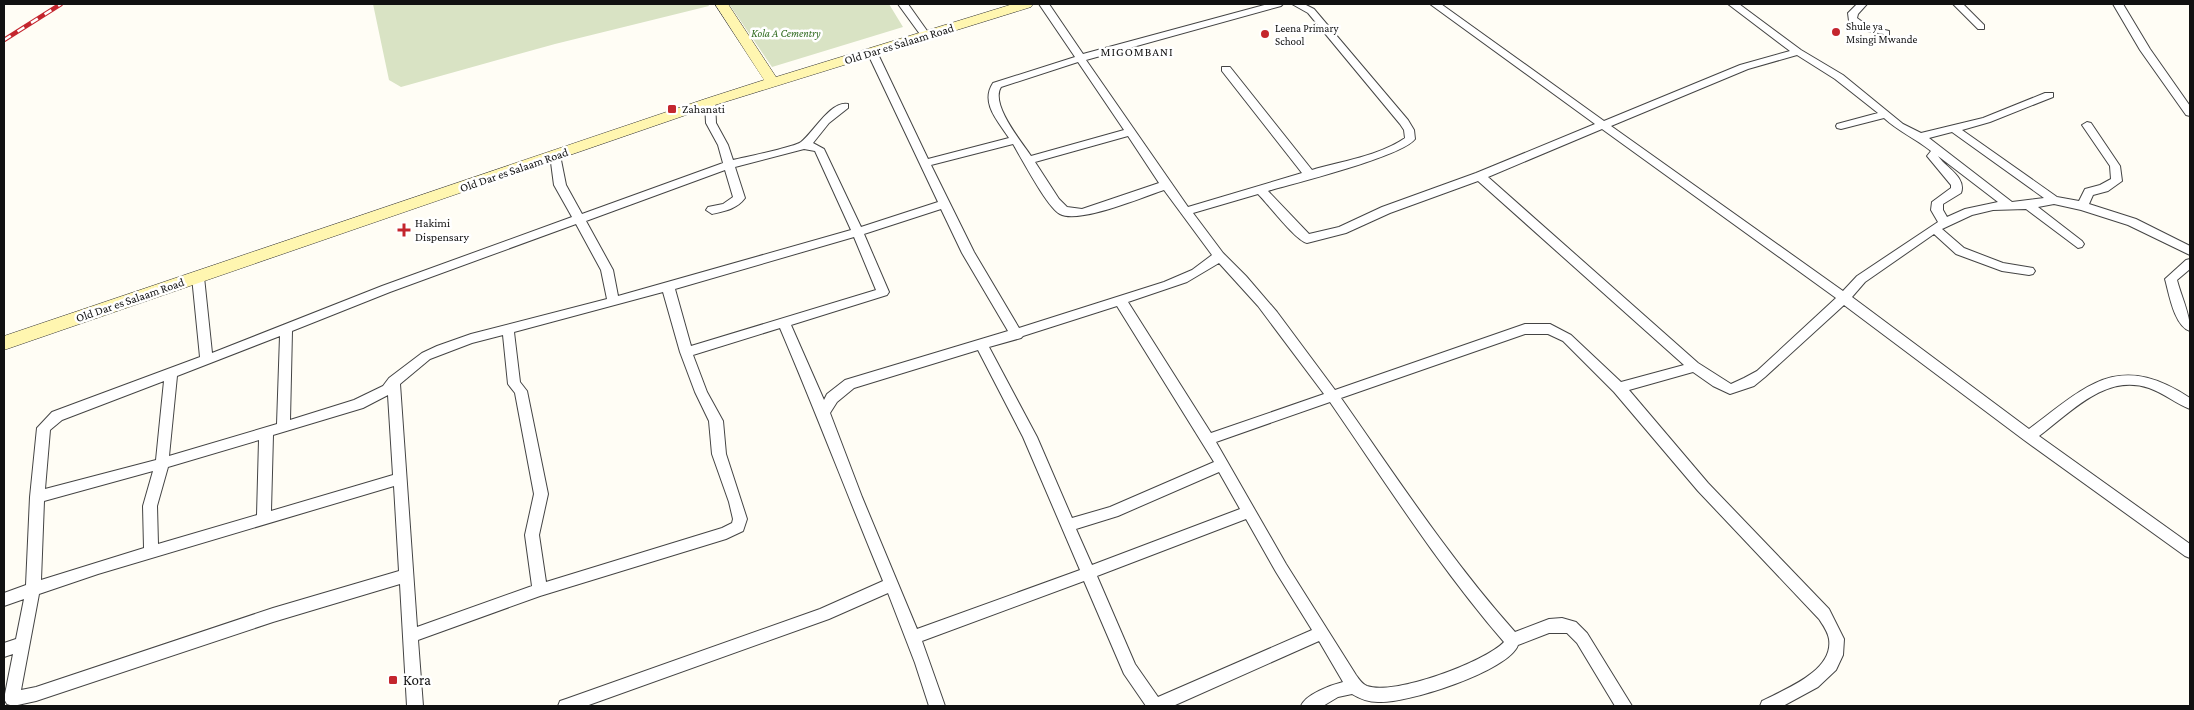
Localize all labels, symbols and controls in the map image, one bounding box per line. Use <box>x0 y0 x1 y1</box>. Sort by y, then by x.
street label: Old Dar es Salaam Road <box>843 20 956 67</box>
place label: Shule ya Msingi Mwande <box>1846 20 1917 46</box>
place label: Leena Primary School <box>1275 22 1339 47</box>
marker: Shule ya Msingi Mwande <box>1830 26 1842 38</box>
park label: Kola A Cementry <box>751 27 821 40</box>
marker: Leena Primary School <box>1259 28 1271 40</box>
district label: MIGOMBANI <box>1100 45 1174 59</box>
place label: Zahanati <box>682 102 725 116</box>
marker: Zahanati <box>666 103 678 115</box>
street label: Old Dar es Salaam Road <box>458 145 571 195</box>
place label: Hakimi Dispensary <box>415 216 469 244</box>
marker: Hakimi Dispensary <box>397 223 411 237</box>
street label: Old Dar es Salaam Road <box>74 275 187 325</box>
place label: Kora <box>403 672 431 688</box>
marker: Kora <box>387 674 399 686</box>

